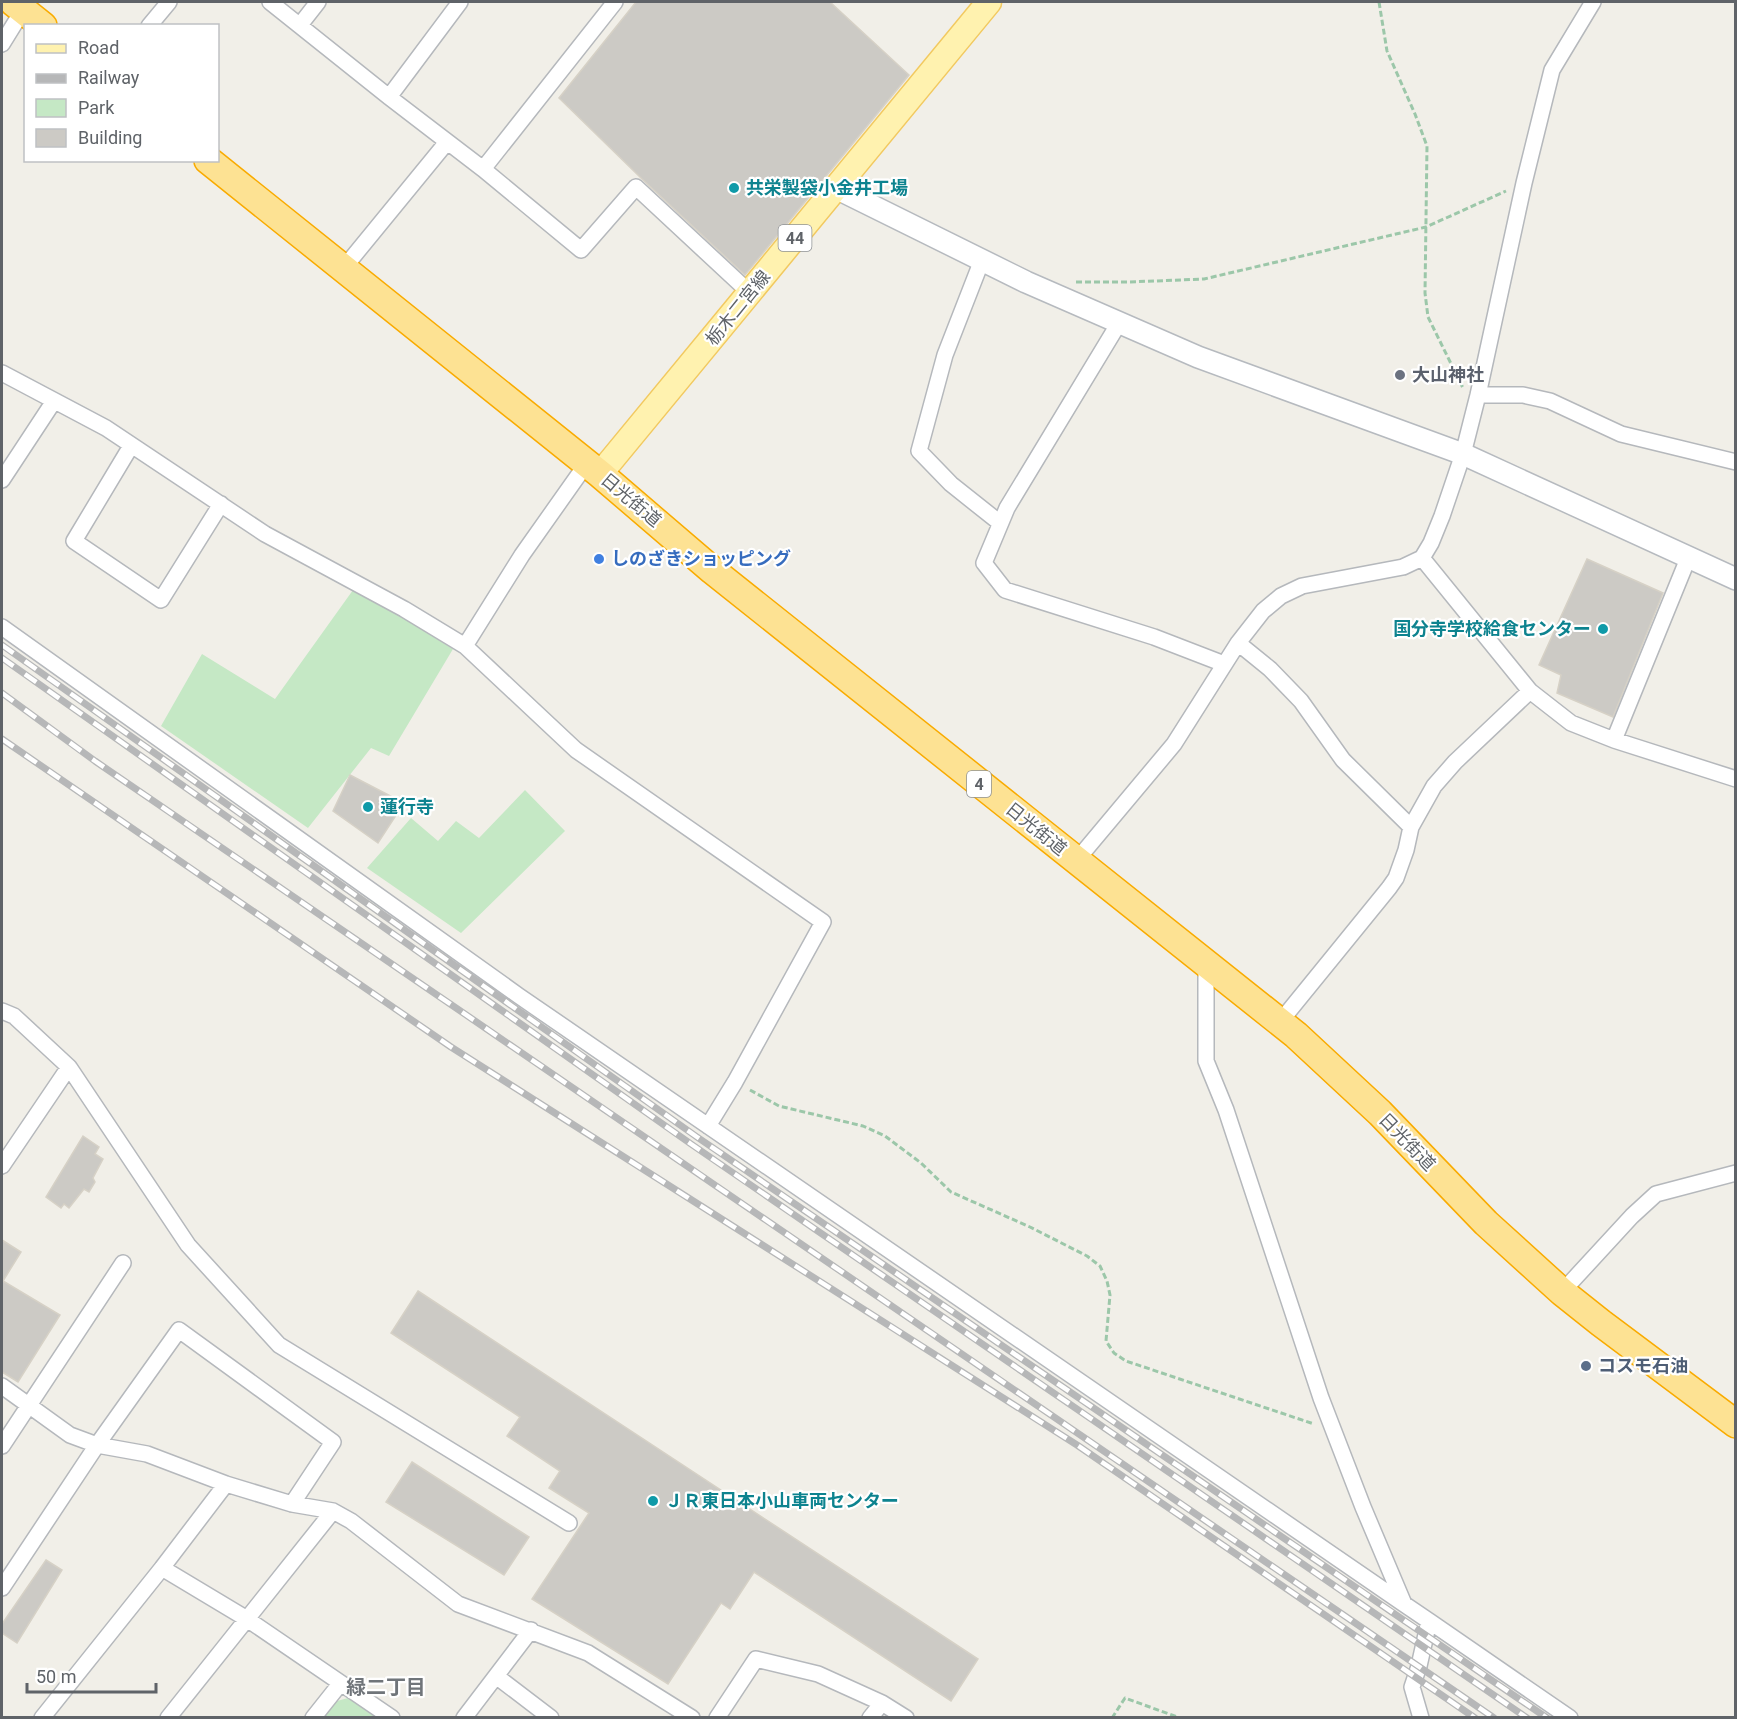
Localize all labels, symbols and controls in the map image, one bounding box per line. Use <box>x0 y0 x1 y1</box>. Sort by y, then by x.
legend <box>24 24 219 162</box>
text: Road <box>78 37 119 58</box>
text: Railway <box>78 67 140 88</box>
text: Park <box>78 97 115 118</box>
text: Building <box>78 127 142 148</box>
place label: 共栄製袋小金井工場 <box>746 177 908 198</box>
marker: 共栄製袋小金井工場 <box>727 181 741 195</box>
road number: 44 <box>778 225 812 251</box>
street label: 栃木二宮線 <box>701 266 774 349</box>
place label: 大山神社 <box>1412 364 1484 385</box>
marker: 大山神社 <box>1393 368 1407 382</box>
street label: 日光街道 <box>597 468 666 531</box>
place label: しのざきショッピング <box>611 548 791 569</box>
marker: しのざきショッピング <box>592 552 606 566</box>
place label: 国分寺学校給食センター <box>1393 618 1591 639</box>
marker: 国分寺学校給食センター <box>1596 622 1610 636</box>
road number: 4 <box>967 771 991 797</box>
place label: 蓮行寺 <box>380 796 434 817</box>
street label: 日光街道 <box>1002 798 1071 859</box>
marker: 蓮行寺 <box>361 800 375 814</box>
street label: 日光街道 <box>1375 1108 1440 1175</box>
place label: コスモ石油 <box>1598 1355 1688 1376</box>
marker: コスモ石油 <box>1579 1359 1593 1373</box>
place label: ＪＲ東日本小山車両センター <box>665 1490 899 1511</box>
marker: ＪＲ東日本小山車両センター <box>646 1494 660 1508</box>
scale bar <box>27 1656 156 1694</box>
text: 50 m <box>36 1666 76 1687</box>
district label: 緑二丁目 <box>346 1675 426 1699</box>

